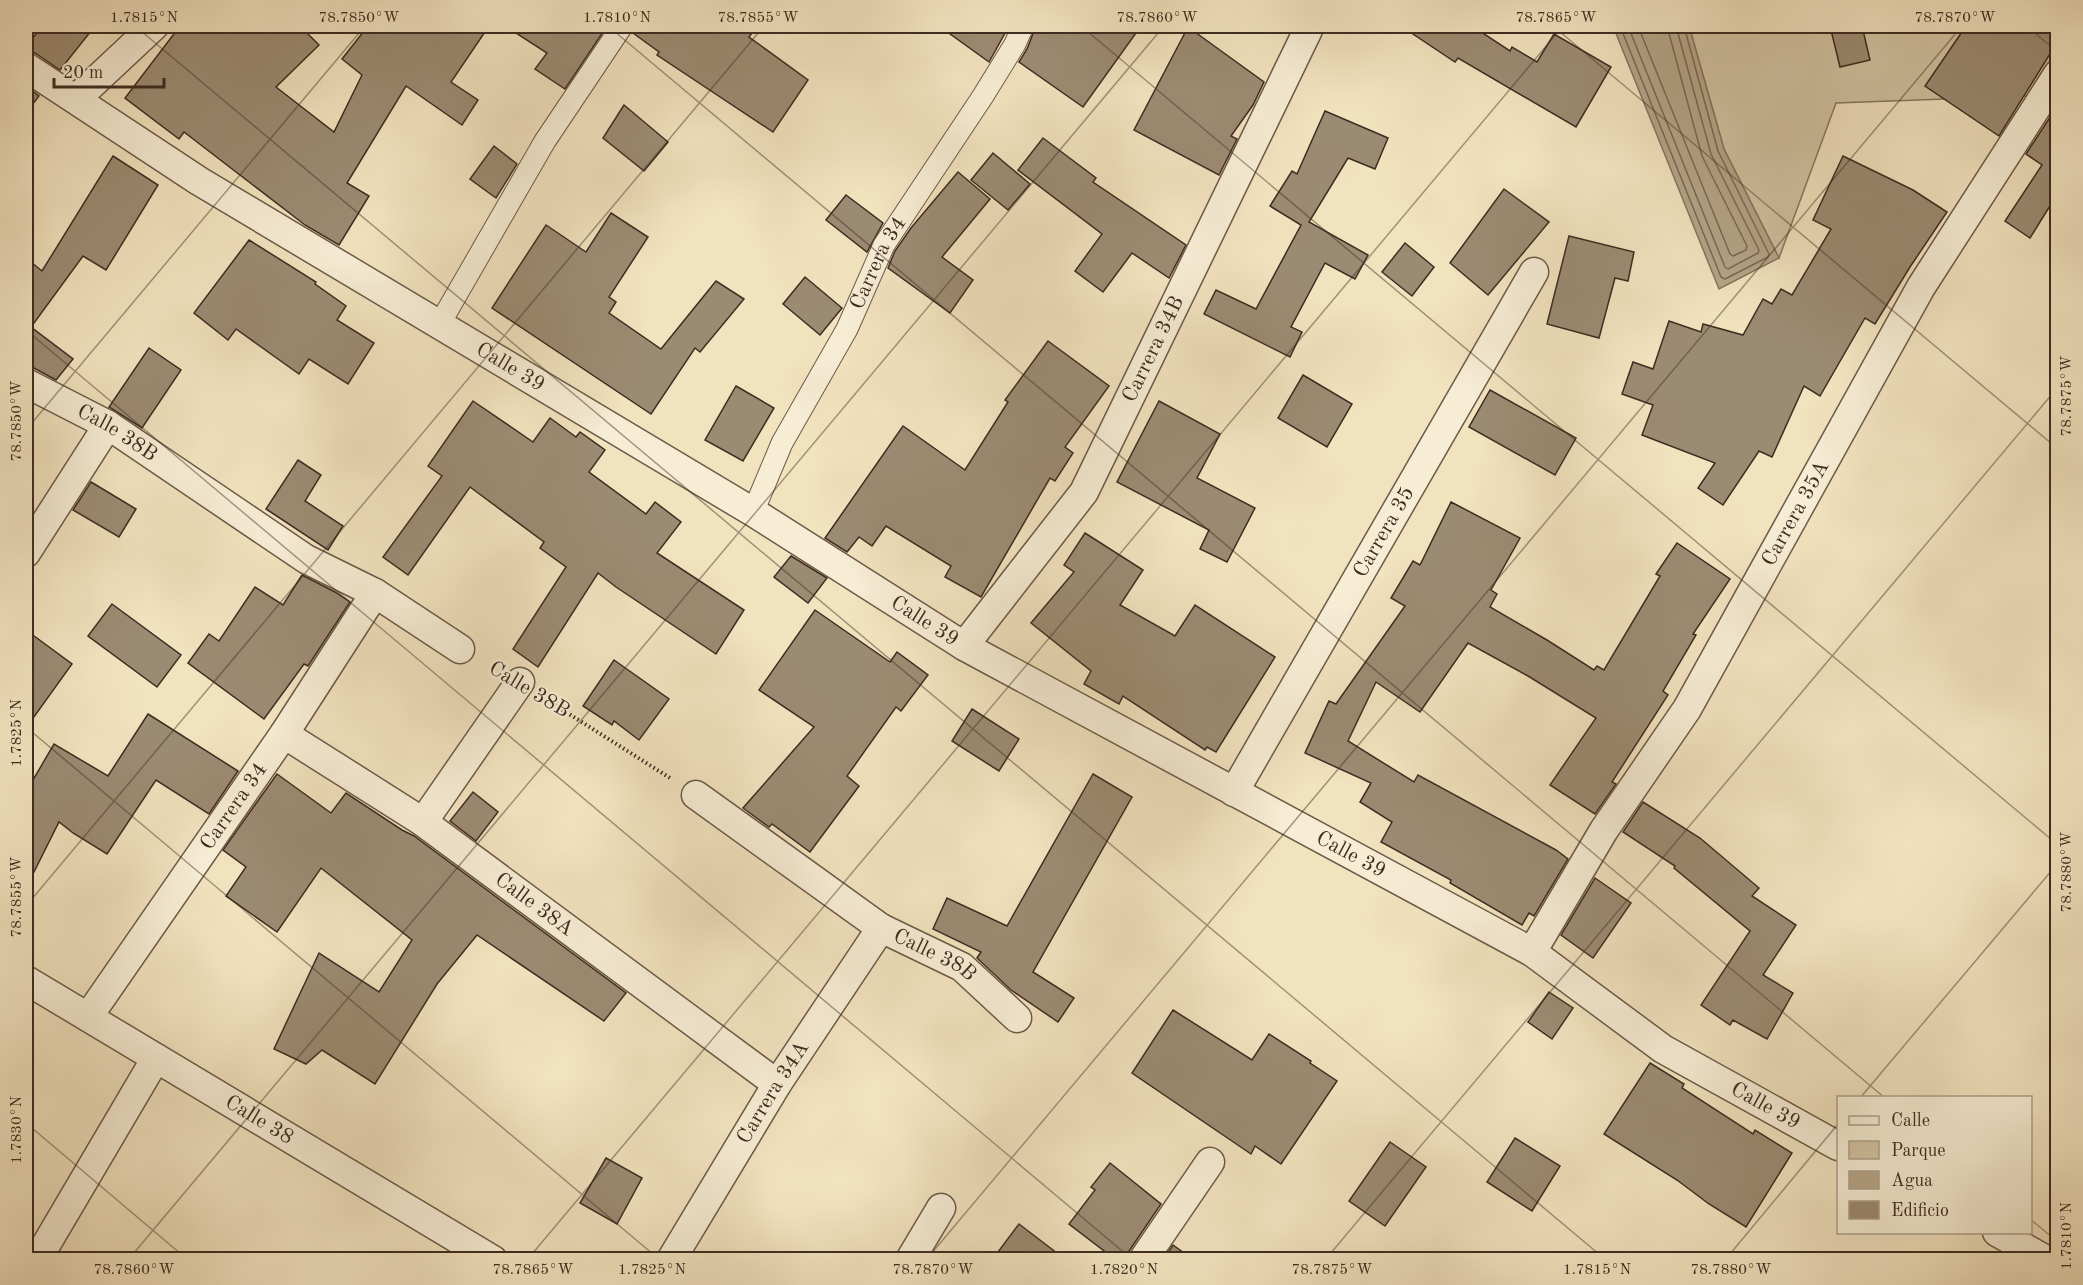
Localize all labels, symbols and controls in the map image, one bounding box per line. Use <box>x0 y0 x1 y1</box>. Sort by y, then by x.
text: 1.7815°N <box>110 11 178 26</box>
text: 78.7850°W <box>318 11 400 26</box>
text: 1.7810°N <box>583 11 651 26</box>
text: 78.7855°W <box>717 11 799 26</box>
text: 78.7860°W <box>1116 11 1198 26</box>
text: 78.7865°W <box>1515 11 1597 26</box>
text: 78.7870°W <box>1914 11 1996 26</box>
scale bar <box>54 51 164 89</box>
text: 20 m <box>63 64 103 82</box>
street label: Carrera 34 <box>847 213 910 313</box>
street label: Carrera 34B <box>1119 293 1188 406</box>
street label: Calle 39 <box>473 339 548 396</box>
text: 78.7875°W <box>2060 355 2075 437</box>
text: 78.7850°W <box>10 380 25 462</box>
street label: Calle 38B <box>74 400 161 466</box>
street label: Carrera 35A <box>1758 457 1833 570</box>
street label: Carrera 35 <box>1350 483 1418 581</box>
street label: Calle 39 <box>887 592 962 650</box>
street label: Calle 38B <box>485 658 573 722</box>
text: 1.7825°N <box>10 699 25 767</box>
street label: Carrera 34 <box>196 759 271 854</box>
street label: Calle 39 <box>1313 827 1389 882</box>
text: 78.7880°W <box>2060 831 2075 913</box>
text: 78.7855°W <box>10 856 25 938</box>
street label: Calle 38A <box>491 869 577 940</box>
street label: Calle 38B <box>890 925 980 985</box>
street label: Carrera 34A <box>733 1037 813 1147</box>
street label: Calle 39 <box>1727 1078 1804 1133</box>
street label: Calle 38 <box>221 1091 297 1148</box>
text: 1.7830°N <box>10 1096 25 1164</box>
legend <box>1837 1096 2032 1234</box>
text: Calle <box>1891 1112 1930 1130</box>
text: Parque <box>1891 1142 1946 1160</box>
text: Agua <box>1891 1172 1933 1190</box>
text: Edificio <box>1891 1202 1949 1220</box>
text: 1.7810°N <box>2060 1202 2075 1270</box>
text: 78.7860°W <box>93 1263 175 1278</box>
text: 78.7865°W <box>492 1263 574 1278</box>
text: 1.7825°N <box>618 1263 686 1278</box>
text: 78.7870°W <box>892 1263 974 1278</box>
text: 1.7820°N <box>1090 1263 1158 1278</box>
text: 78.7875°W <box>1291 1263 1373 1278</box>
text: 1.7815°N <box>1563 1263 1631 1278</box>
text: 78.7880°W <box>1690 1263 1772 1278</box>

